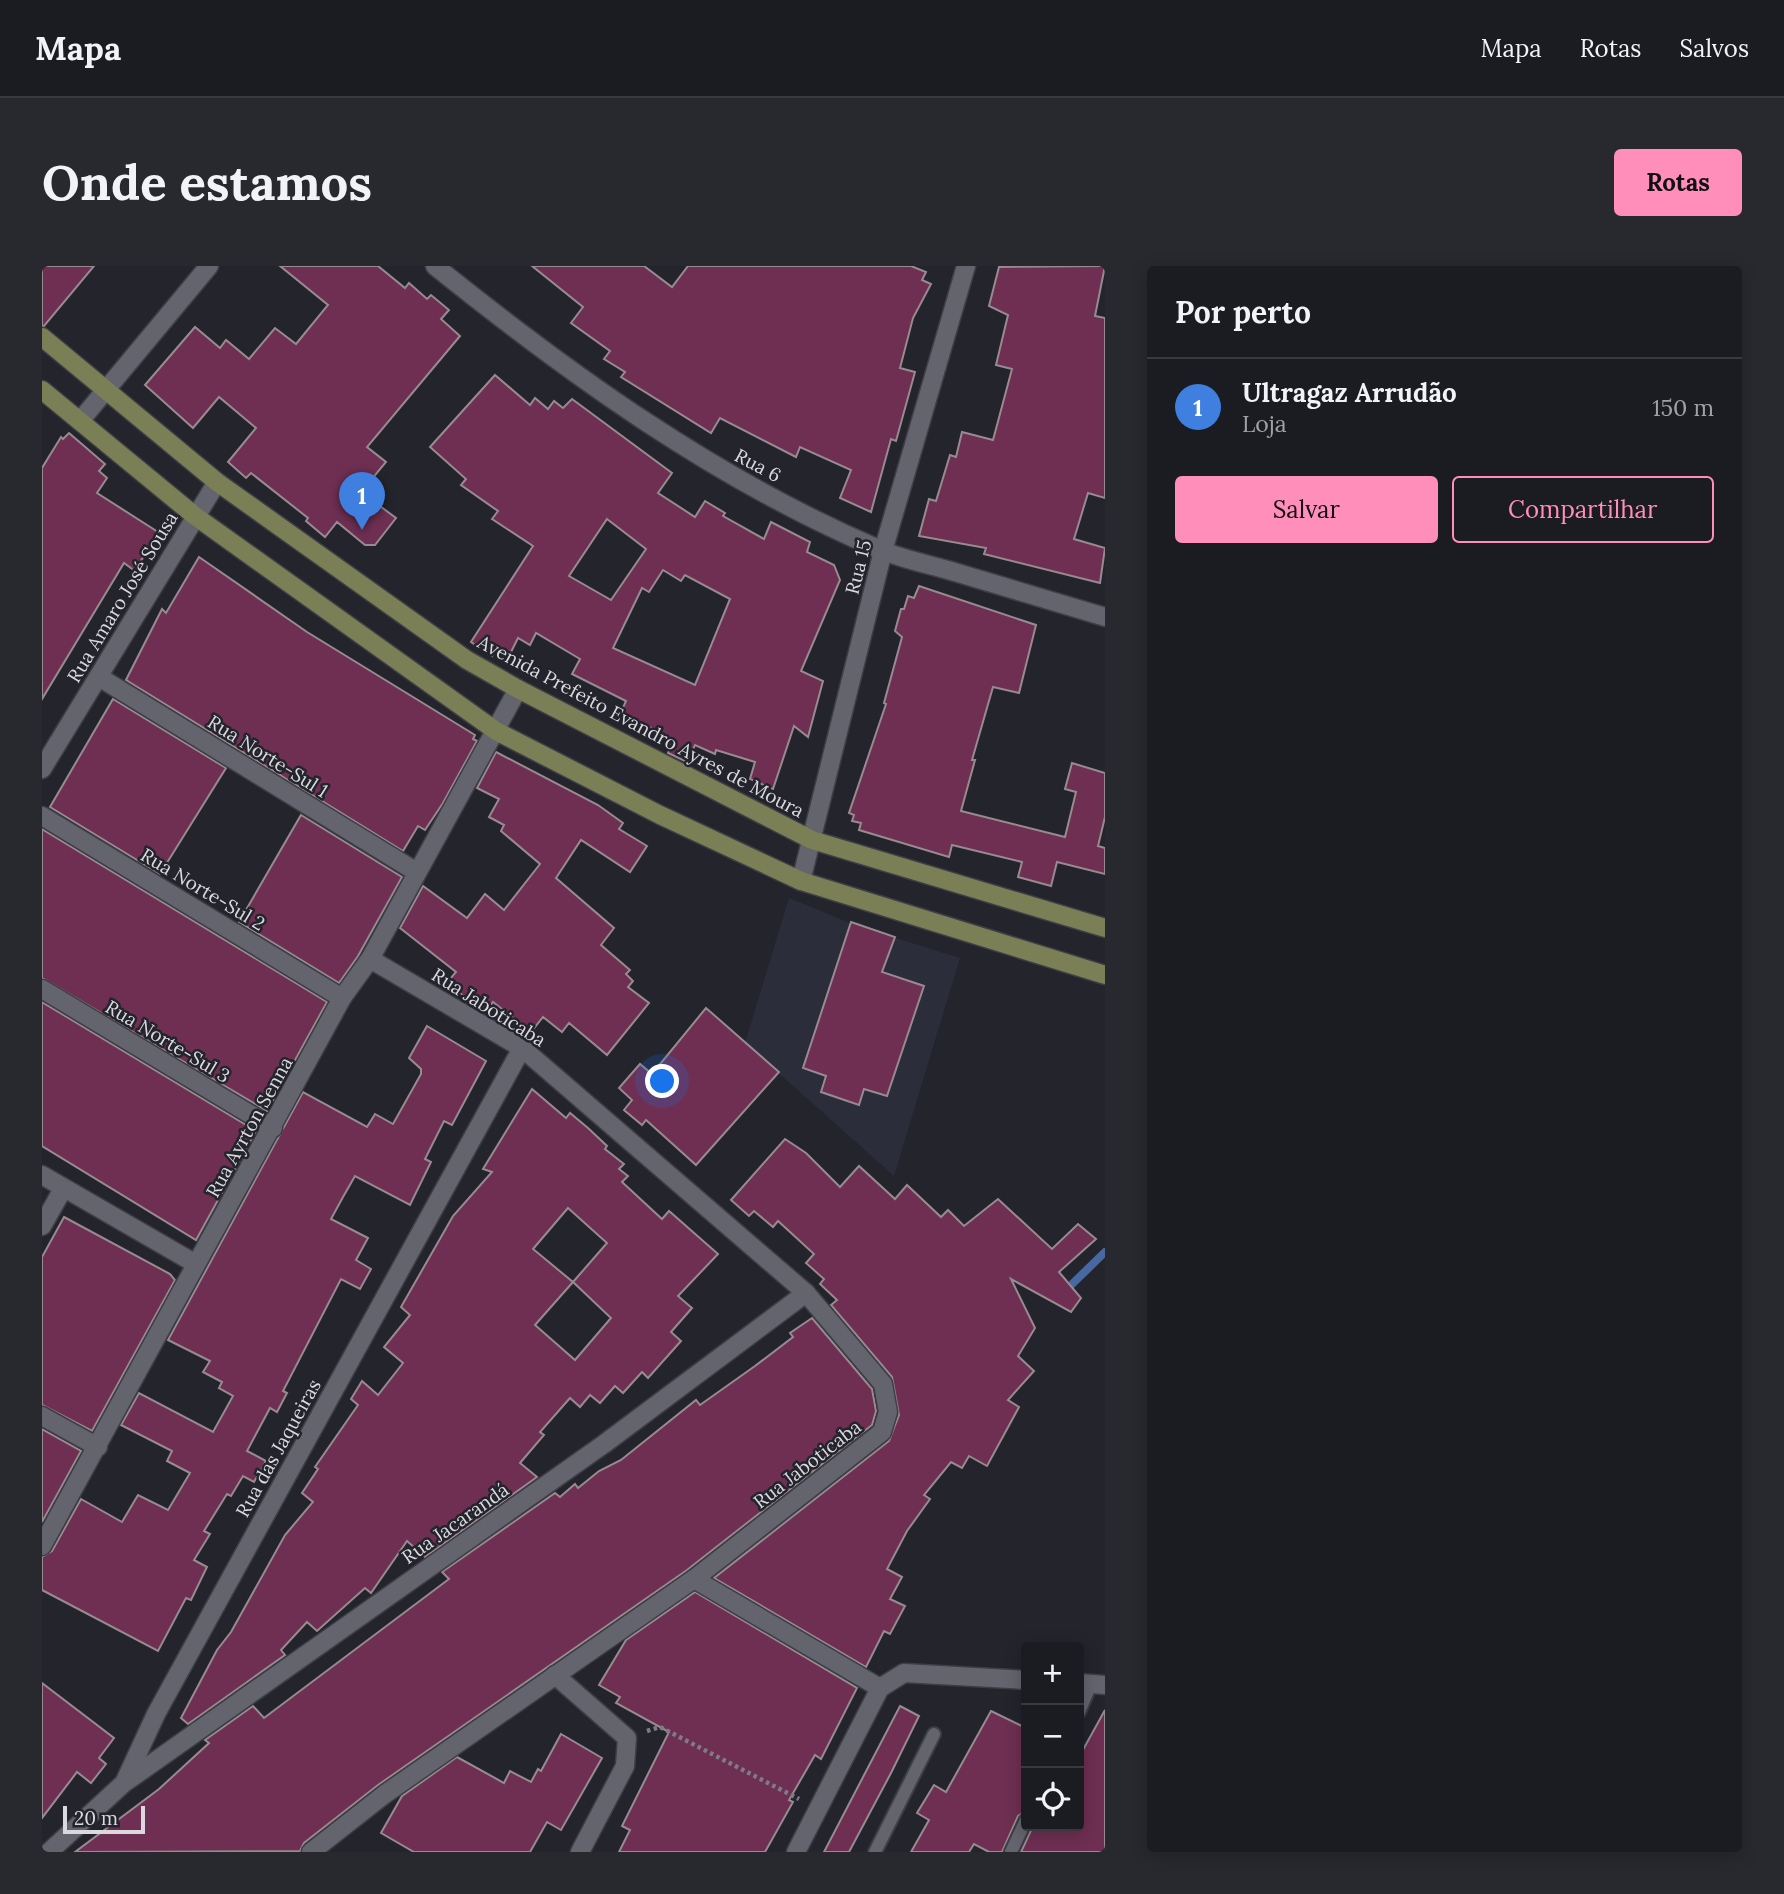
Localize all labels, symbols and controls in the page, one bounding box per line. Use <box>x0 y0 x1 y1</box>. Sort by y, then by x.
text: Mapa <box>35 27 121 69</box>
text: Mapa <box>1481 33 1542 64</box>
text: Rotas <box>1580 33 1641 64</box>
text: Salvos <box>1679 33 1749 64</box>
button: Rotas <box>1614 149 1742 216</box>
text: Onde estamos <box>42 151 372 213</box>
text: Por perto <box>1175 293 1311 331</box>
text: Ultragaz Arrudão <box>1242 376 1457 409</box>
text: 1 <box>1193 393 1203 422</box>
text: 150 m <box>1652 393 1714 422</box>
text: Loja <box>1242 409 1287 438</box>
street label: Rua 6 <box>731 443 785 487</box>
pin: 1 <box>339 472 385 530</box>
button: Salvar <box>1175 476 1438 543</box>
button: Compartilhar <box>1452 476 1714 543</box>
street label: Rua Amaro José Sousa <box>61 507 183 687</box>
street label: Rua 15 <box>840 537 876 597</box>
street label: Avenida Prefeito Evandro Ayres de Moura <box>473 629 808 823</box>
street label: Rua Norte-Sul 1 <box>203 709 333 803</box>
street label: Rua Norte-Sul 2 <box>136 842 270 936</box>
street label: Rua Jaboticaba <box>427 962 551 1052</box>
street label: Rua Norte-Sul 3 <box>101 994 235 1088</box>
street label: Rua Ayrton Senna <box>200 1052 298 1201</box>
your location <box>645 1064 679 1098</box>
street label: Rua das Jaqueiras <box>230 1375 326 1521</box>
street label: Rua Jaboticaba <box>748 1414 866 1514</box>
street label: Rua Jacarandá <box>397 1477 513 1569</box>
map controls <box>1021 1642 1084 1831</box>
button: + <box>1021 1642 1084 1705</box>
button: − <box>1021 1705 1084 1768</box>
button: locate <box>1021 1768 1084 1831</box>
scale bar <box>63 1803 145 1835</box>
text: 20 m <box>74 1806 118 1830</box>

